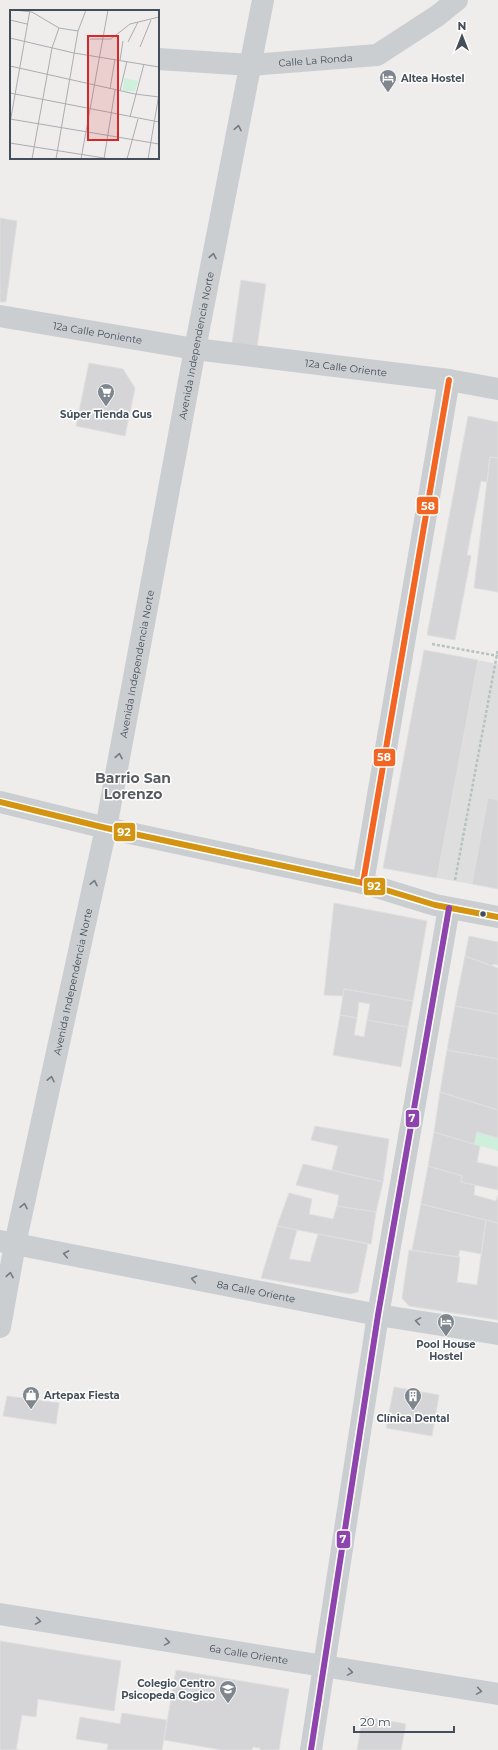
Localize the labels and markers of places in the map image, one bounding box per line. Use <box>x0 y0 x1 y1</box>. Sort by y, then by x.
hotel icon: Altea Hostel <box>378 68 398 93</box>
place label: Altea Hostel <box>400 72 464 85</box>
supermarket icon: Súper Tienda Gus <box>96 382 116 407</box>
place label: Súper Tienda Gus <box>60 408 153 421</box>
unlabelled marker <box>478 909 488 919</box>
hotel icon: Pool House Hostel <box>436 1312 456 1337</box>
place label: Pool House Hostel <box>416 1338 476 1363</box>
shop icon: Artepax Fiesta <box>21 1385 41 1410</box>
building icon: Clínica Dental <box>403 1386 423 1411</box>
place label: Artepax Fiesta <box>43 1389 120 1402</box>
place label: Clínica Dental <box>377 1412 449 1425</box>
place label: Colegio Centro Psicopeda Gogico <box>121 1677 215 1702</box>
school or university icon: Colegio Centro Psicopeda Gogico <box>218 1679 238 1704</box>

